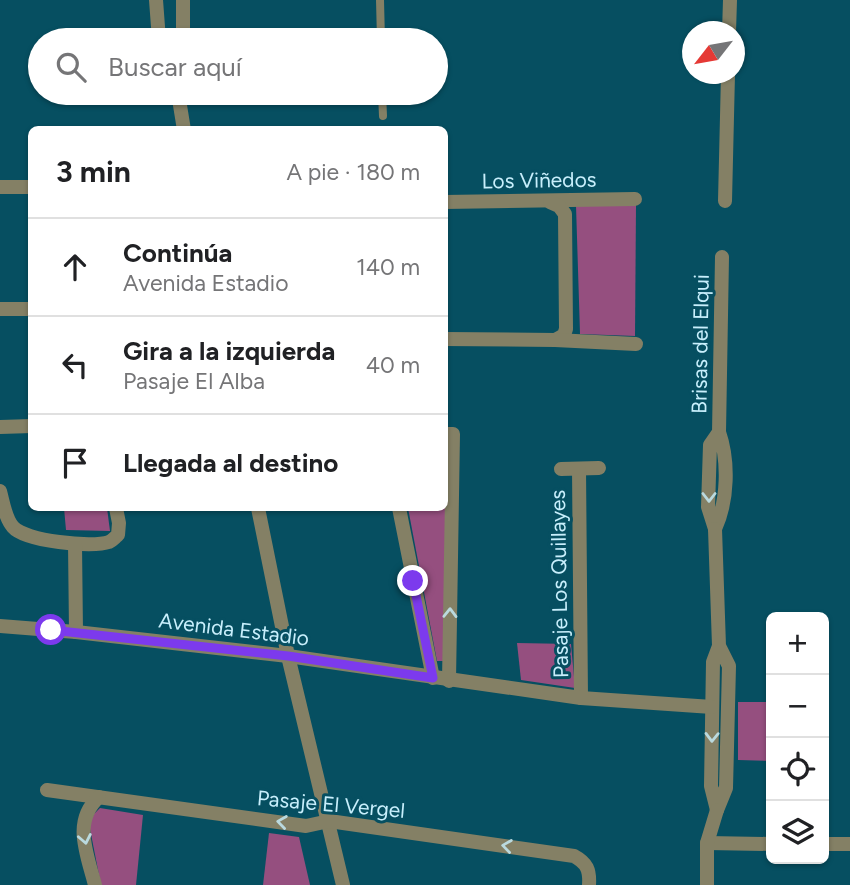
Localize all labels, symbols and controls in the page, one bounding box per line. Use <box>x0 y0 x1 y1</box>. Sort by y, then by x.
north arrow <box>682 21 745 84</box>
search box <box>28 28 448 105</box>
icon: search <box>52 48 90 86</box>
text: Buscar aquí <box>108 51 242 83</box>
text: 3 min <box>56 153 131 190</box>
text: A pie · 180 m <box>286 158 420 186</box>
street label: Los Viñedos <box>481 166 597 194</box>
text: Continúa <box>123 237 232 269</box>
icon: ahead <box>56 248 94 286</box>
text: 140 m <box>356 253 420 281</box>
text: Avenida Estadio <box>123 269 288 297</box>
street label: Brisas del Elqui <box>686 274 714 414</box>
text: Gira a la izquierda <box>123 335 335 367</box>
icon: left <box>56 346 94 384</box>
text: 40 m <box>366 351 420 379</box>
text: Pasaje El Alba <box>123 367 265 395</box>
icon: arrive <box>56 444 94 482</box>
text: Llegada al destino <box>123 447 338 479</box>
street label: Pasaje Los Quillayes <box>545 490 573 678</box>
one-way arrow <box>701 492 717 503</box>
route end <box>397 565 428 596</box>
street label: Avenida Estadio <box>158 607 310 651</box>
one-way arrow <box>443 607 458 618</box>
map controls <box>766 612 829 864</box>
button: + <box>766 612 829 675</box>
route start <box>35 614 66 645</box>
button: − <box>766 675 829 738</box>
one-way arrow <box>704 733 720 743</box>
button: locate <box>766 738 829 801</box>
street label: Pasaje El Vergel <box>256 785 406 823</box>
button: layers <box>766 801 829 864</box>
one-way arrow <box>276 815 287 830</box>
one-way arrow <box>77 833 92 845</box>
one-way arrow <box>501 839 513 854</box>

